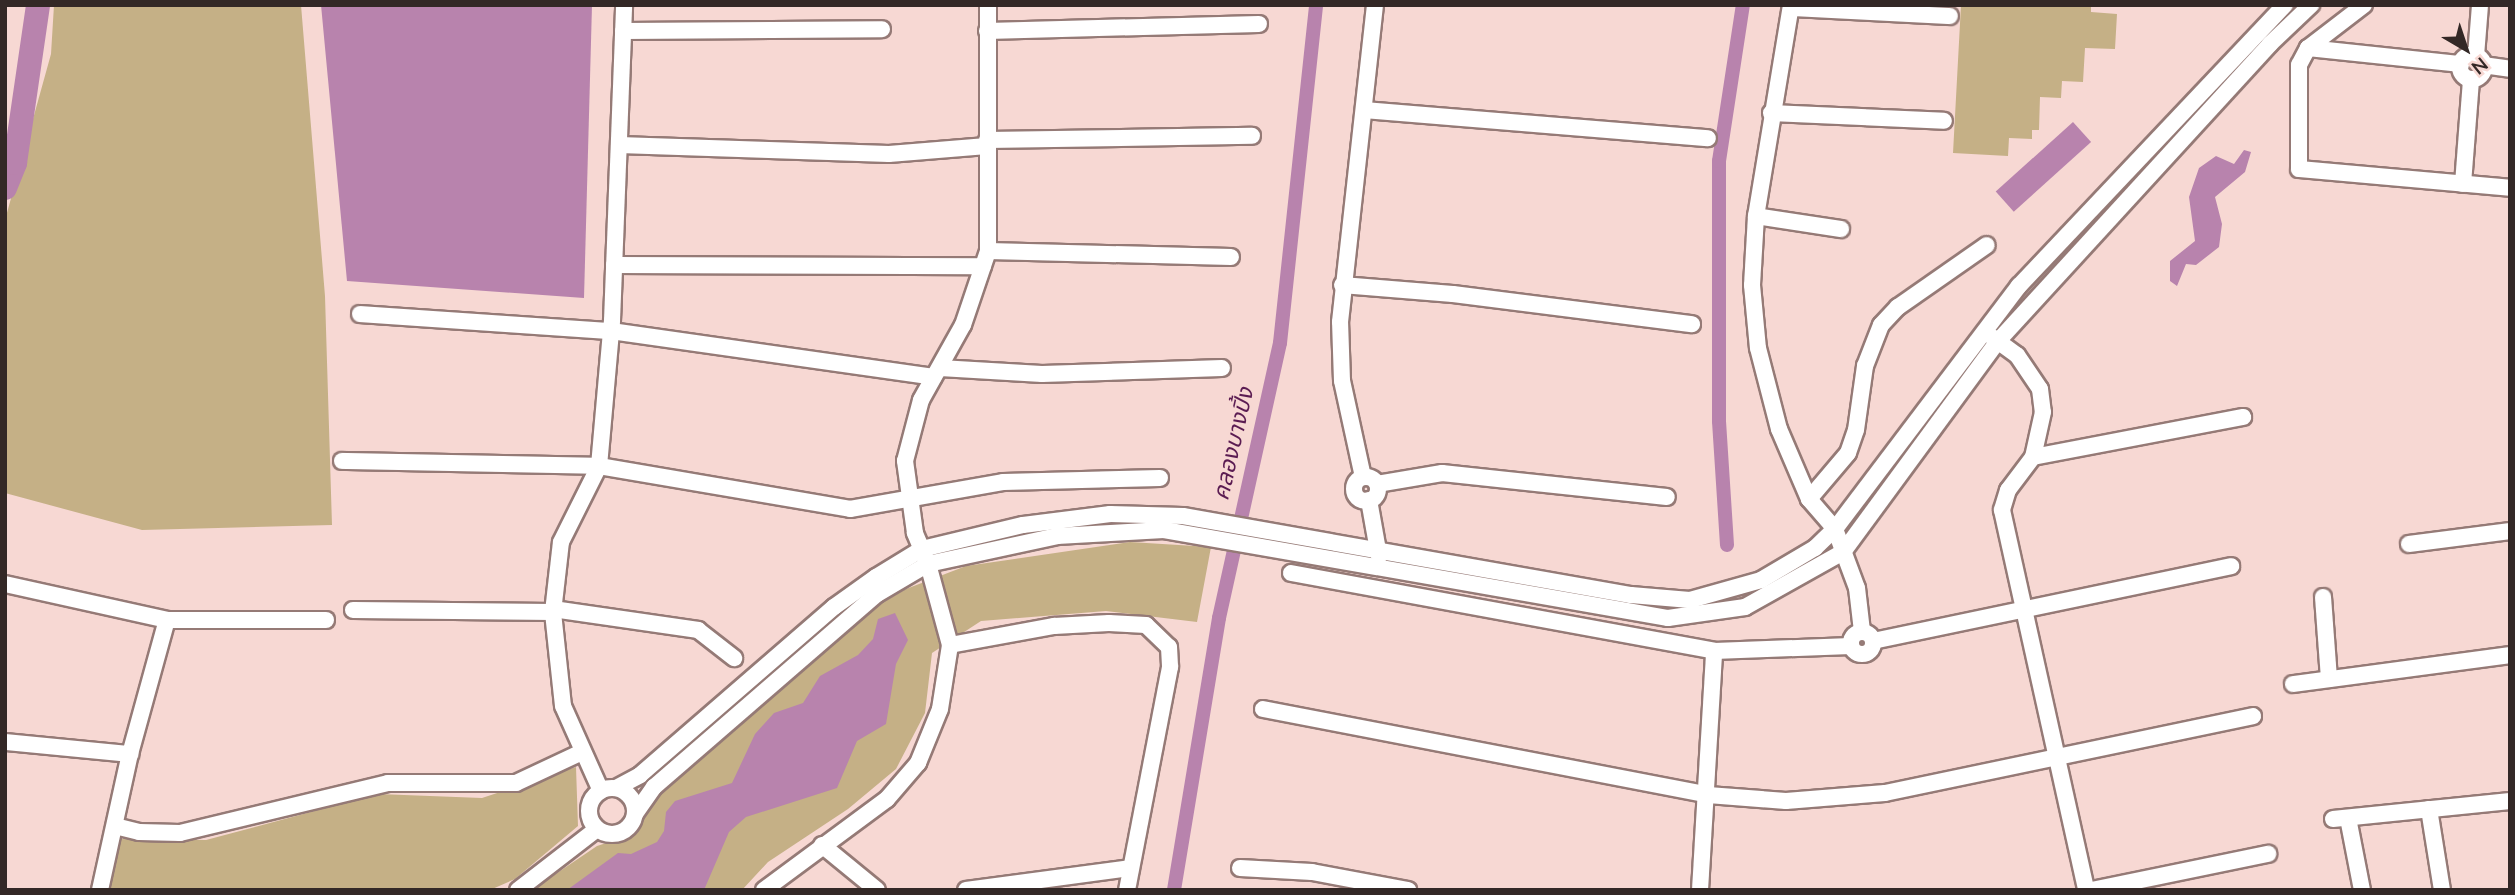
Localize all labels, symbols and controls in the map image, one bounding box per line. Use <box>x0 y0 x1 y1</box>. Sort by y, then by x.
north arrow <box>2431 14 2501 84</box>
text: N <box>2466 51 2493 80</box>
water label: คลองบางปิ้ง <box>1208 385 1260 503</box>

